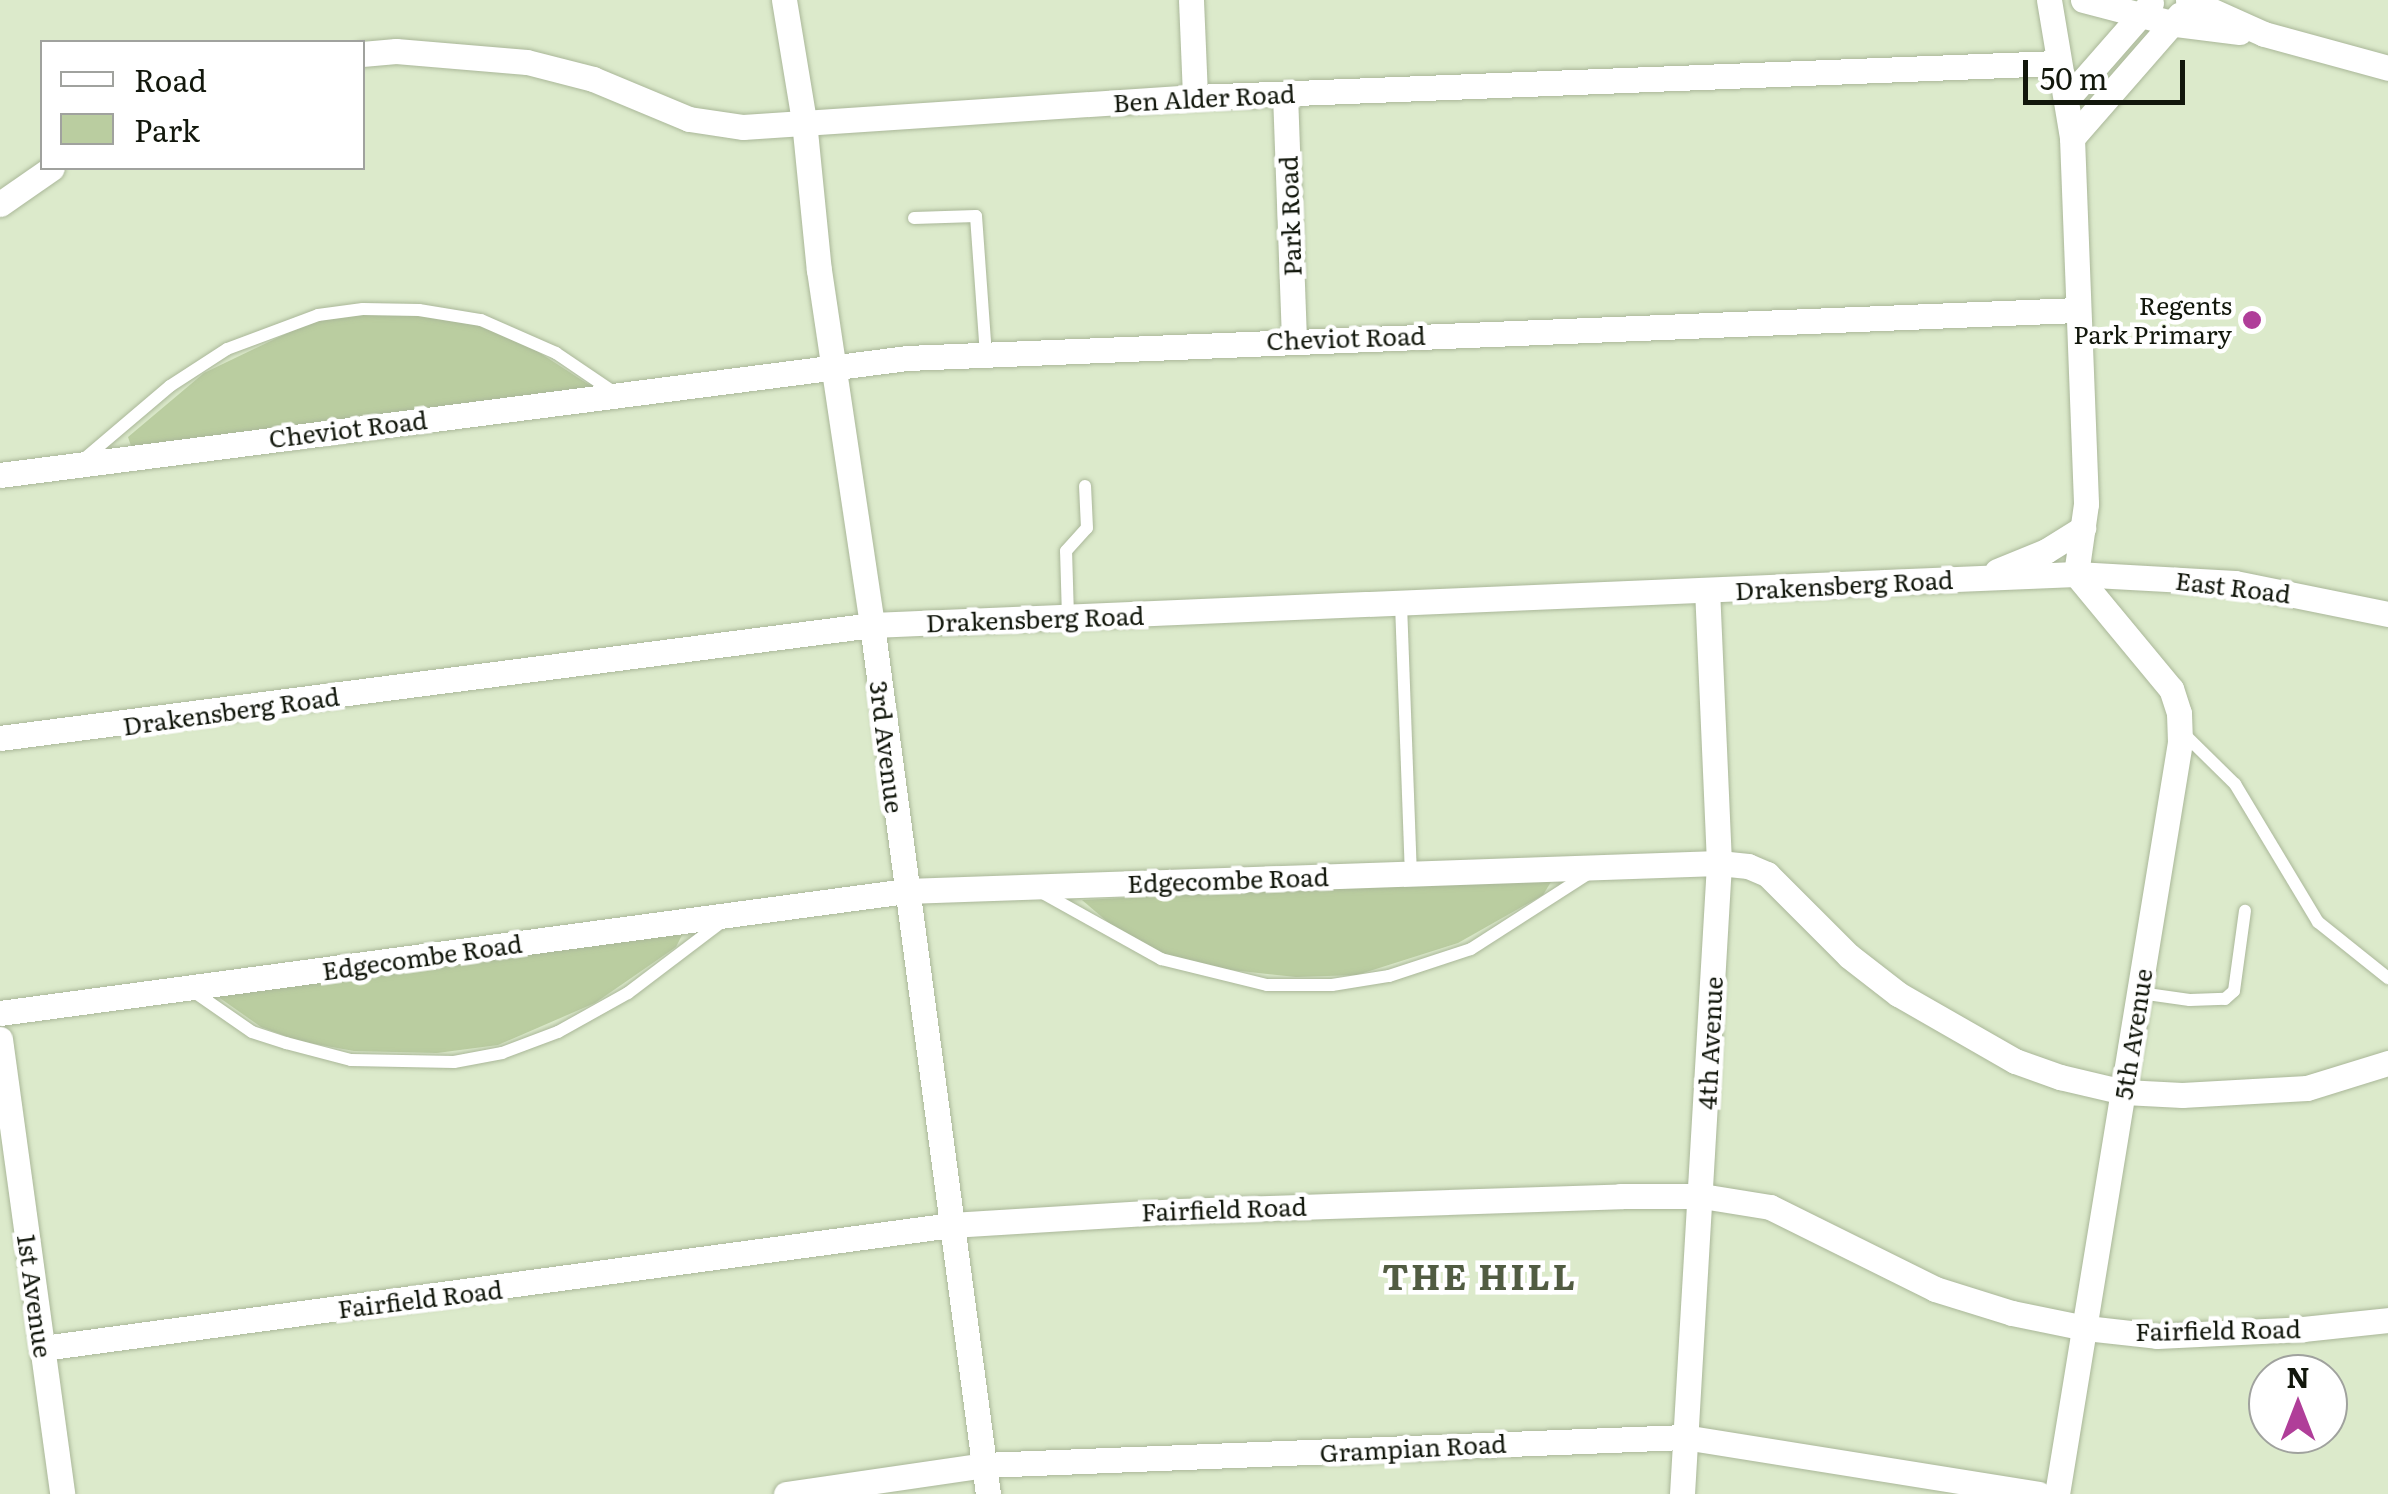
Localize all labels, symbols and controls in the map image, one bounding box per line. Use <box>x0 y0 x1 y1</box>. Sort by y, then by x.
legend <box>40 40 365 170</box>
scale bar <box>2028 40 2190 102</box>
text: 50 m <box>2040 55 2108 99</box>
text: Road <box>134 57 207 101</box>
street label: Ben Alder Road <box>1112 78 1296 118</box>
text: Park <box>134 107 200 151</box>
street label: Park Road <box>1273 155 1307 277</box>
place label: Regents Park Primary <box>2073 291 2232 350</box>
marker: Regents Park Primary <box>2241 309 2263 331</box>
street label: Cheviot Road <box>1266 320 1426 356</box>
street label: Cheviot Road <box>267 404 429 454</box>
street label: Drakensberg Road <box>1734 564 1954 606</box>
street label: East Road <box>2174 565 2292 609</box>
street label: Drakensberg Road <box>925 600 1145 638</box>
street label: 3rd Avenue <box>864 679 910 815</box>
street label: Drakensberg Road <box>121 681 341 741</box>
street label: Edgecombe Road <box>1127 861 1329 899</box>
street label: Edgecombe Road <box>320 928 524 986</box>
street label: 5th Avenue <box>2108 966 2158 1102</box>
street label: 4th Avenue <box>1692 976 1728 1110</box>
street label: Fairfield Road <box>1141 1191 1307 1227</box>
street label: 1st Avenue <box>12 1232 58 1360</box>
district label: THE HILL <box>1382 1254 1578 1296</box>
street label: Fairfield Road <box>336 1274 504 1324</box>
street label: Fairfield Road <box>2135 1314 2301 1346</box>
north arrow <box>2248 1354 2348 1454</box>
text: N <box>2286 1355 2310 1397</box>
street label: Grampian Road <box>1319 1428 1507 1468</box>

